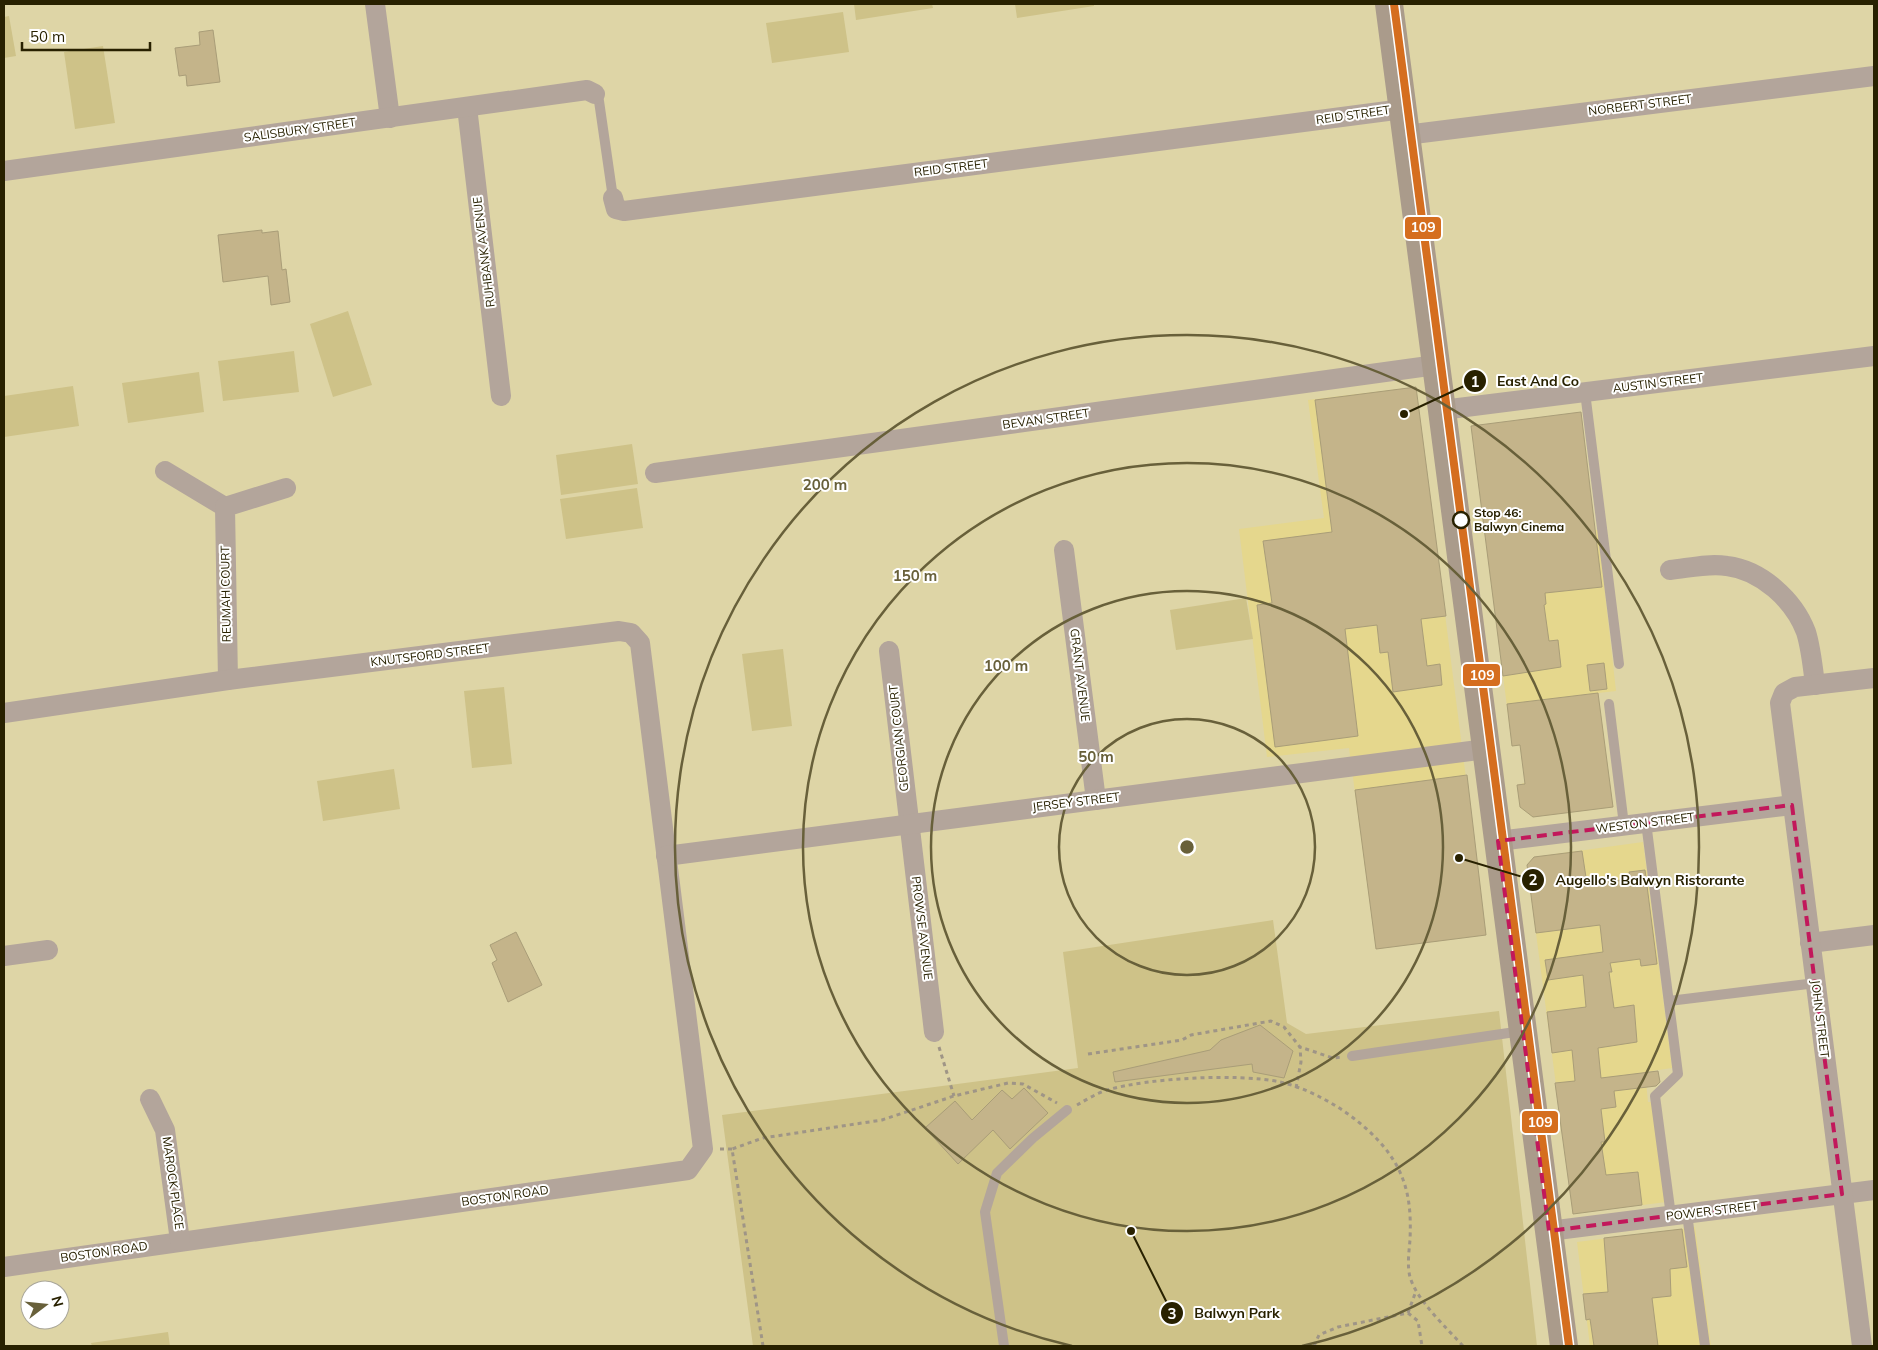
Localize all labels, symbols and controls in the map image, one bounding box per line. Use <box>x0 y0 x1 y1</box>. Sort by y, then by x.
scale bar <box>22 20 150 52</box>
text: 50 m <box>30 27 65 46</box>
street label: NORBERT STREET <box>1587 91 1693 118</box>
street label: REID STREET <box>1315 102 1392 127</box>
street label: SALISBURY STREET <box>243 114 358 145</box>
street label: REID STREET <box>913 155 990 179</box>
street label: RUHBANK AVENUE <box>469 196 498 308</box>
line badge: 109 <box>1404 216 1442 240</box>
text: 109 <box>1410 218 1436 236</box>
callout: East And Co <box>1462 367 1589 396</box>
street label: AUSTIN STREET <box>1612 369 1705 396</box>
text: 1 <box>1470 372 1480 391</box>
text: East And Co <box>1497 372 1579 390</box>
street label: BEVAN STREET <box>1001 405 1091 432</box>
text: 200 m <box>803 475 847 494</box>
place label: Stop 46: Balwyn Cinema <box>1474 505 1564 534</box>
marker: Stop 46: Balwyn Cinema <box>1452 511 1470 529</box>
street label: REUMAH COURT <box>217 545 234 643</box>
text: 150 m <box>893 566 937 585</box>
street label: GRANT AVENUE <box>1067 628 1094 722</box>
street label: KNUTSFORD STREET <box>369 640 491 669</box>
text: 100 m <box>984 656 1028 675</box>
line badge: 109 <box>1462 663 1501 687</box>
text: 109 <box>1469 666 1495 684</box>
street label: GEORGIAN COURT <box>885 683 912 792</box>
text: 50 m <box>1078 747 1114 766</box>
street label: JERSEY STREET <box>1031 789 1121 814</box>
street label: WESTON STREET <box>1595 809 1696 836</box>
centre of rings <box>1178 838 1196 856</box>
callout: Augello's Balwyn Ristorante <box>1520 865 1754 894</box>
text: 2 <box>1528 870 1538 889</box>
text: Augello's Balwyn Ristorante <box>1555 871 1745 889</box>
street label: PROWSE AVENUE <box>909 875 936 981</box>
street label: JOHN STREET <box>1808 979 1833 1060</box>
line badge: 109 <box>1521 1110 1559 1134</box>
text: 109 <box>1527 1113 1553 1131</box>
street label: MAROCK PLACE <box>160 1136 187 1230</box>
street label: BOSTON ROAD <box>460 1182 550 1209</box>
street label: POWER STREET <box>1665 1197 1760 1224</box>
street label: BOSTON ROAD <box>59 1238 149 1265</box>
north arrow <box>20 1280 70 1330</box>
text: N <box>47 1294 68 1309</box>
callout: Balwyn Park <box>1159 1299 1290 1328</box>
text: 3 <box>1167 1304 1177 1323</box>
text: Balwyn Park <box>1194 1304 1280 1322</box>

